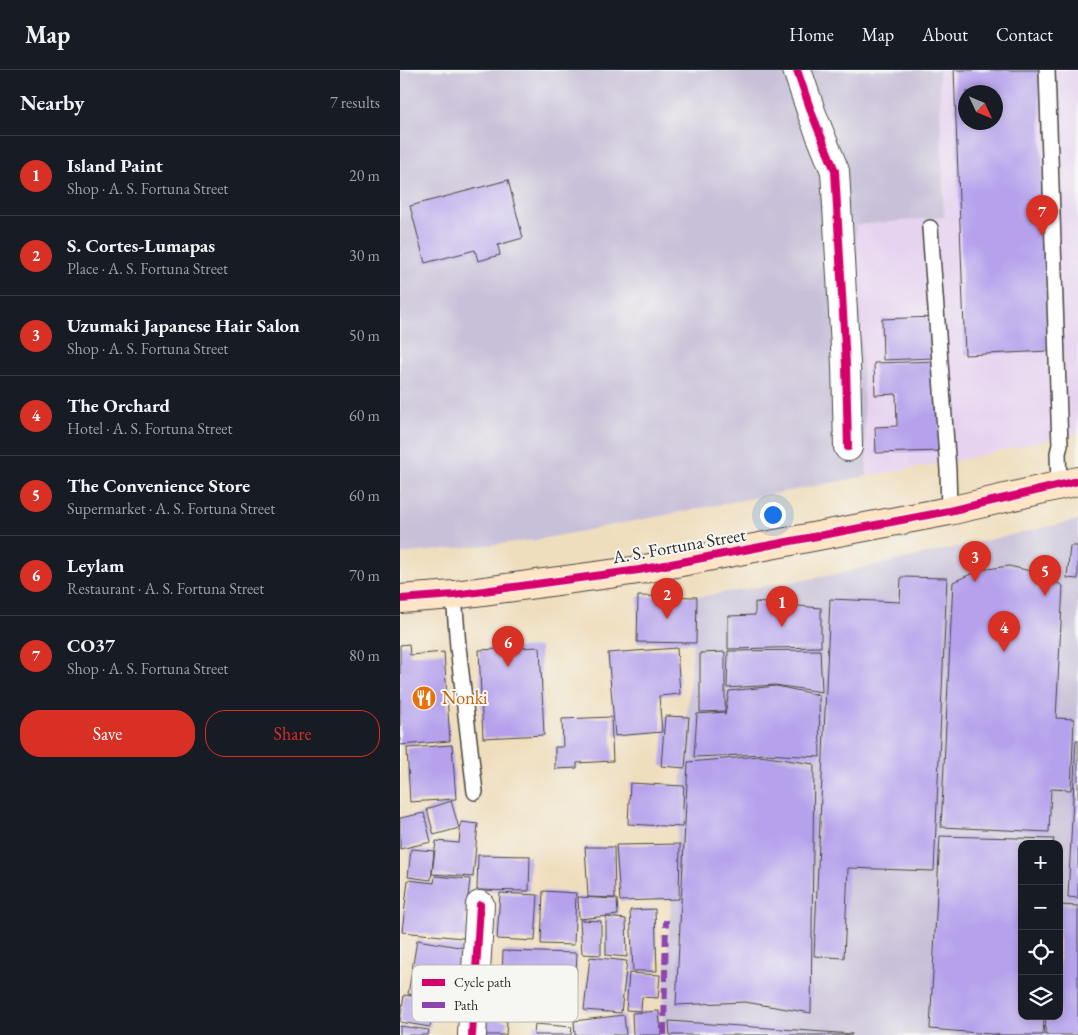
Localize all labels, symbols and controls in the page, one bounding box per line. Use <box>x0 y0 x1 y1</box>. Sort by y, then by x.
text: Map <box>25 19 70 50</box>
text: Home <box>789 23 834 46</box>
text: Map <box>862 23 894 46</box>
text: About <box>922 23 968 46</box>
text: Contact <box>996 23 1053 46</box>
north arrow <box>958 85 1003 130</box>
text: Nearby <box>20 89 84 116</box>
text: 7 results <box>330 92 380 113</box>
text: Island Paint <box>67 153 163 178</box>
text: 1 <box>32 165 40 186</box>
text: 20 m <box>349 165 380 186</box>
text: Shop · A. S. Fortuna Street <box>67 178 228 199</box>
pin: 7 <box>1026 195 1058 236</box>
text: S. Cortes-Lumapas <box>67 233 215 258</box>
text: 2 <box>32 245 40 266</box>
text: 30 m <box>349 245 380 266</box>
text: Place · A. S. Fortuna Street <box>67 258 228 279</box>
text: Uzumaki Japanese Hair Salon <box>67 313 300 338</box>
text: 3 <box>32 325 40 346</box>
text: 50 m <box>349 325 380 346</box>
text: Shop · A. S. Fortuna Street <box>67 338 228 359</box>
text: The Orchard <box>67 393 170 418</box>
text: 4 <box>32 405 40 426</box>
text: 60 m <box>349 405 380 426</box>
text: Hotel · A. S. Fortuna Street <box>67 418 232 439</box>
text: The Convenience Store <box>67 473 250 498</box>
text: 5 <box>32 485 40 506</box>
text: 60 m <box>349 485 380 506</box>
text: Supermarket · A. S. Fortuna Street <box>67 498 275 519</box>
your location <box>760 502 786 528</box>
street label: A. S. Fortuna Street <box>610 522 748 569</box>
pin: 3 <box>959 541 991 582</box>
text: Leylam <box>67 553 124 578</box>
pin: 5 <box>1029 555 1061 596</box>
text: 6 <box>32 565 40 586</box>
text: 70 m <box>349 565 380 586</box>
text: Restaurant · A. S. Fortuna Street <box>67 578 264 599</box>
pin: 2 <box>651 578 683 619</box>
pin: 1 <box>766 586 798 627</box>
pin: 4 <box>988 611 1020 652</box>
pin: 6 <box>492 626 524 667</box>
text: CO37 <box>67 633 115 658</box>
text: 7 <box>32 645 40 666</box>
text: 80 m <box>349 645 380 666</box>
text: Shop · A. S. Fortuna Street <box>67 658 228 679</box>
restaurant icon: Nonki <box>411 685 437 711</box>
place label: Nonki <box>442 686 488 709</box>
button: Save <box>20 710 195 757</box>
button: Share <box>205 710 380 757</box>
map controls <box>1018 840 1063 1020</box>
button: + <box>1018 840 1063 885</box>
button: − <box>1018 885 1063 930</box>
button: locate <box>1018 930 1063 975</box>
legend <box>412 965 578 1022</box>
text: Cycle path <box>454 973 511 991</box>
button: layers <box>1018 975 1063 1020</box>
text: Path <box>454 996 478 1014</box>

